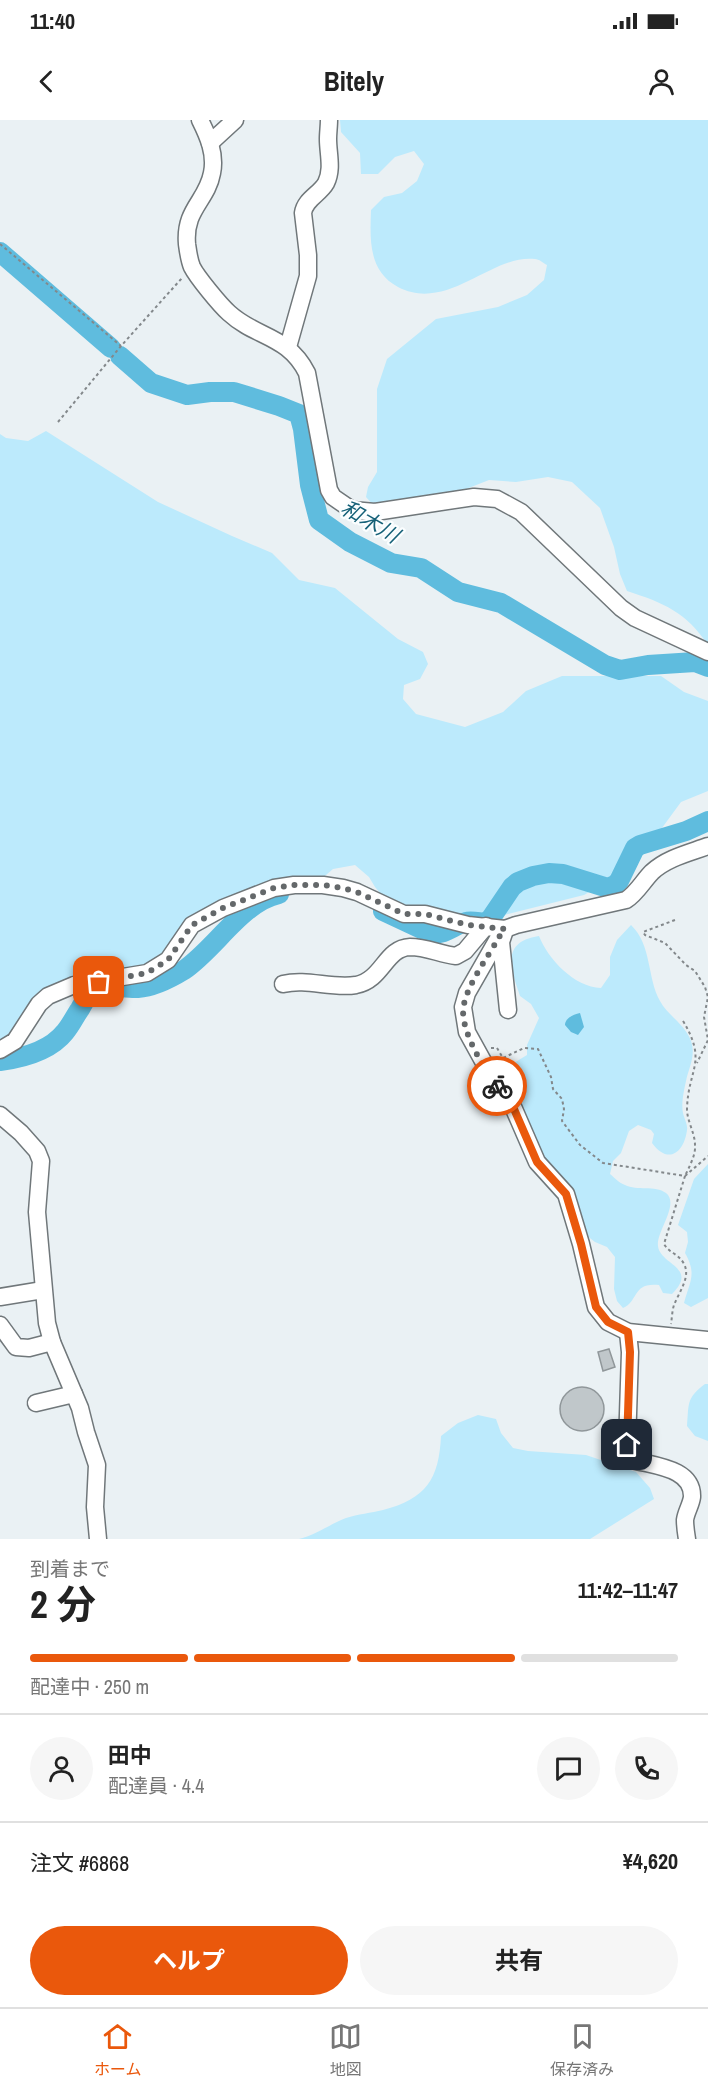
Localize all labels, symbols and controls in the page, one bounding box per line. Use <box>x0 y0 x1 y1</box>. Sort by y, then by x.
text: 11:40 <box>30 6 75 36</box>
text: Bitely <box>324 63 384 99</box>
icon: back <box>30 65 63 98</box>
icon: person <box>645 65 678 98</box>
water label: 和木川 <box>336 493 407 551</box>
pin <box>73 956 124 1007</box>
icon: bag <box>82 965 115 998</box>
courier <box>467 1056 527 1116</box>
icon: bike <box>481 1070 514 1103</box>
pin <box>601 1419 652 1470</box>
icon: home <box>610 1428 643 1461</box>
text: 到着まで <box>30 1555 110 1582</box>
text: 11:42–11:47 <box>578 1575 678 1605</box>
text: 2 分 <box>30 1578 96 1630</box>
text: 配達中 · 250 m <box>30 1673 149 1700</box>
button: person <box>30 1737 93 1800</box>
button: chat <box>537 1737 600 1800</box>
button: phone <box>615 1737 678 1800</box>
text: 田中 <box>108 1740 152 1770</box>
text: 配達員 · 4.4 <box>108 1772 204 1799</box>
text: ¥4,620 <box>623 1846 678 1876</box>
text: 注文 #6868 <box>30 1848 129 1878</box>
button: ヘルプ <box>30 1926 348 1995</box>
button: 共有 <box>360 1926 678 1995</box>
tab: ホーム <box>94 2020 141 2080</box>
tab: 地図 <box>329 2020 362 2080</box>
tab: 保存済み <box>550 2020 614 2080</box>

